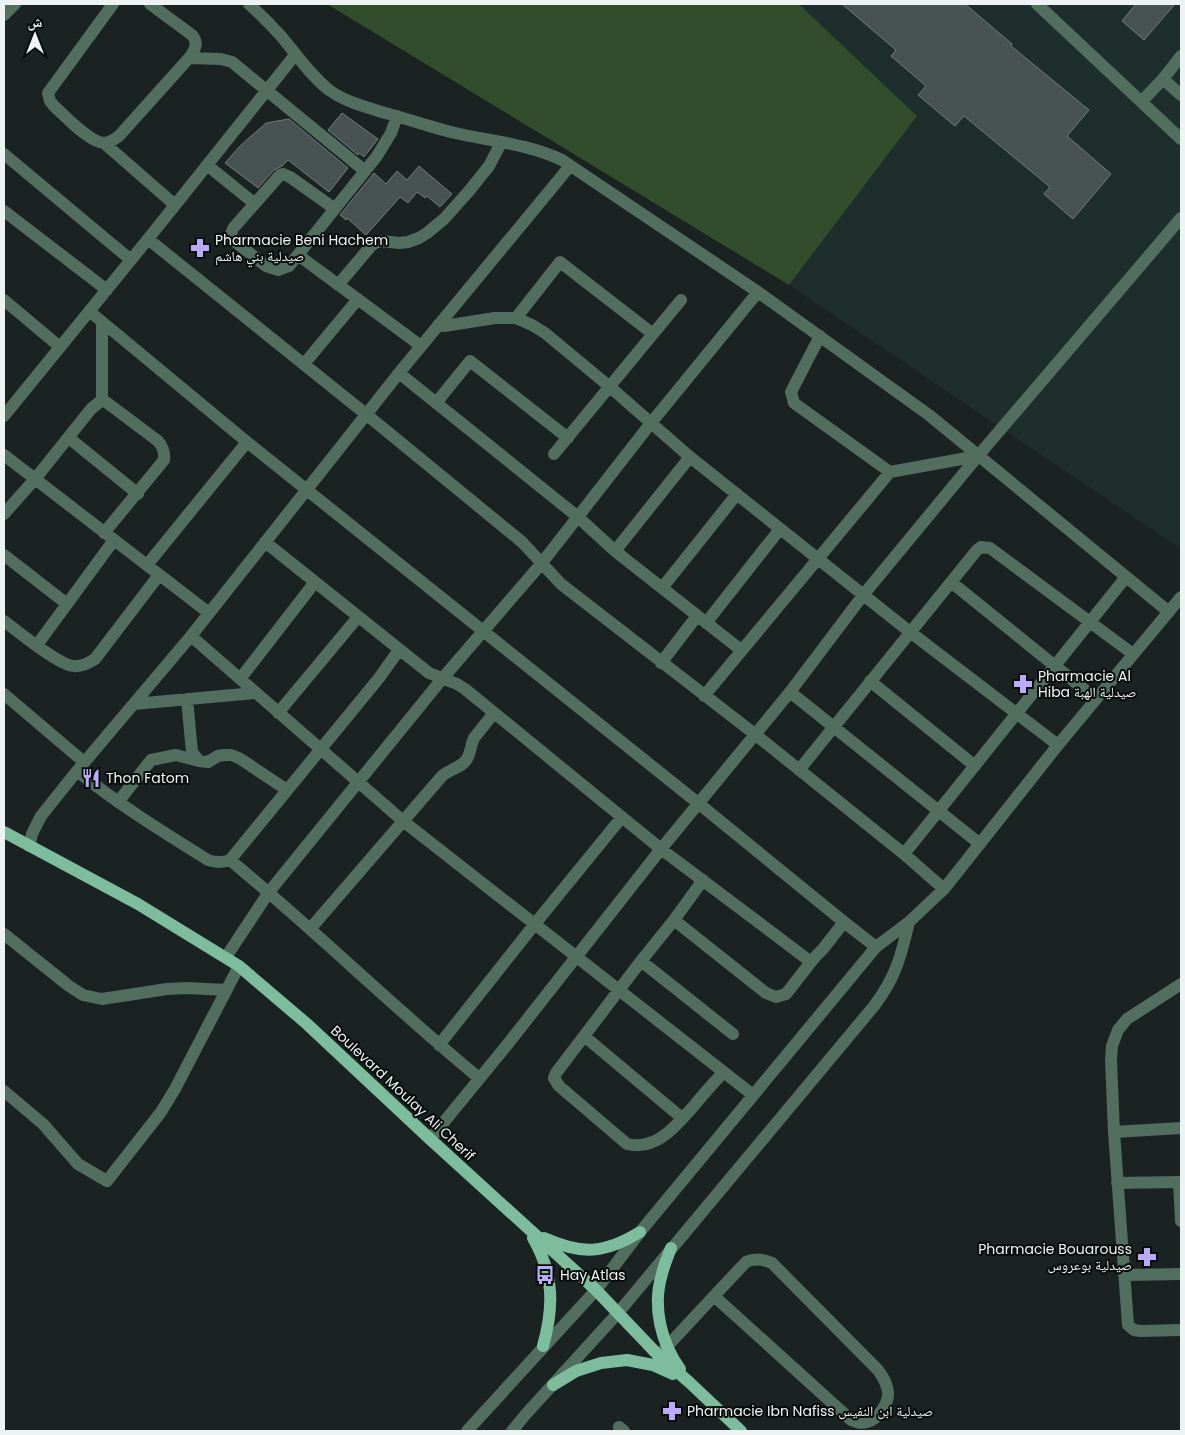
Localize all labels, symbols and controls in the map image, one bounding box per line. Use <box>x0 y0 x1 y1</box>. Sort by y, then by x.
north arrow <box>10 10 60 60</box>
text: ش <box>28 12 43 32</box>
place label: Pharmacie Beni Hachem صيدلية بني هاشم <box>215 230 388 268</box>
pharmacy icon: Pharmacie Beni Hachem صيدلية بني هاشم <box>189 237 211 259</box>
place label: Pharmacie Al Hiba صيدلية الهبة <box>1038 666 1137 702</box>
pharmacy icon: Pharmacie Al Hiba صيدلية الهبة <box>1012 673 1034 695</box>
restaurant icon: Thon Fatom <box>80 767 102 789</box>
place label: Thon Fatom <box>106 768 189 788</box>
street label: Boulevard Moulay Ali Cherif <box>326 1021 480 1166</box>
place label: Pharmacie Bouarouss صيدلية بوعروس <box>978 1239 1132 1275</box>
pharmacy icon: Pharmacie Bouarouss صيدلية بوعروس <box>1136 1246 1158 1268</box>
bus stop icon: Hay Atlas <box>534 1264 556 1286</box>
place label: Hay Atlas <box>560 1265 626 1285</box>
pharmacy icon: Pharmacie Ibn Nafiss صيدلية ابن النفيس <box>661 1400 683 1422</box>
place label: Pharmacie Ibn Nafiss صيدلية ابن النفيس <box>687 1401 933 1421</box>

